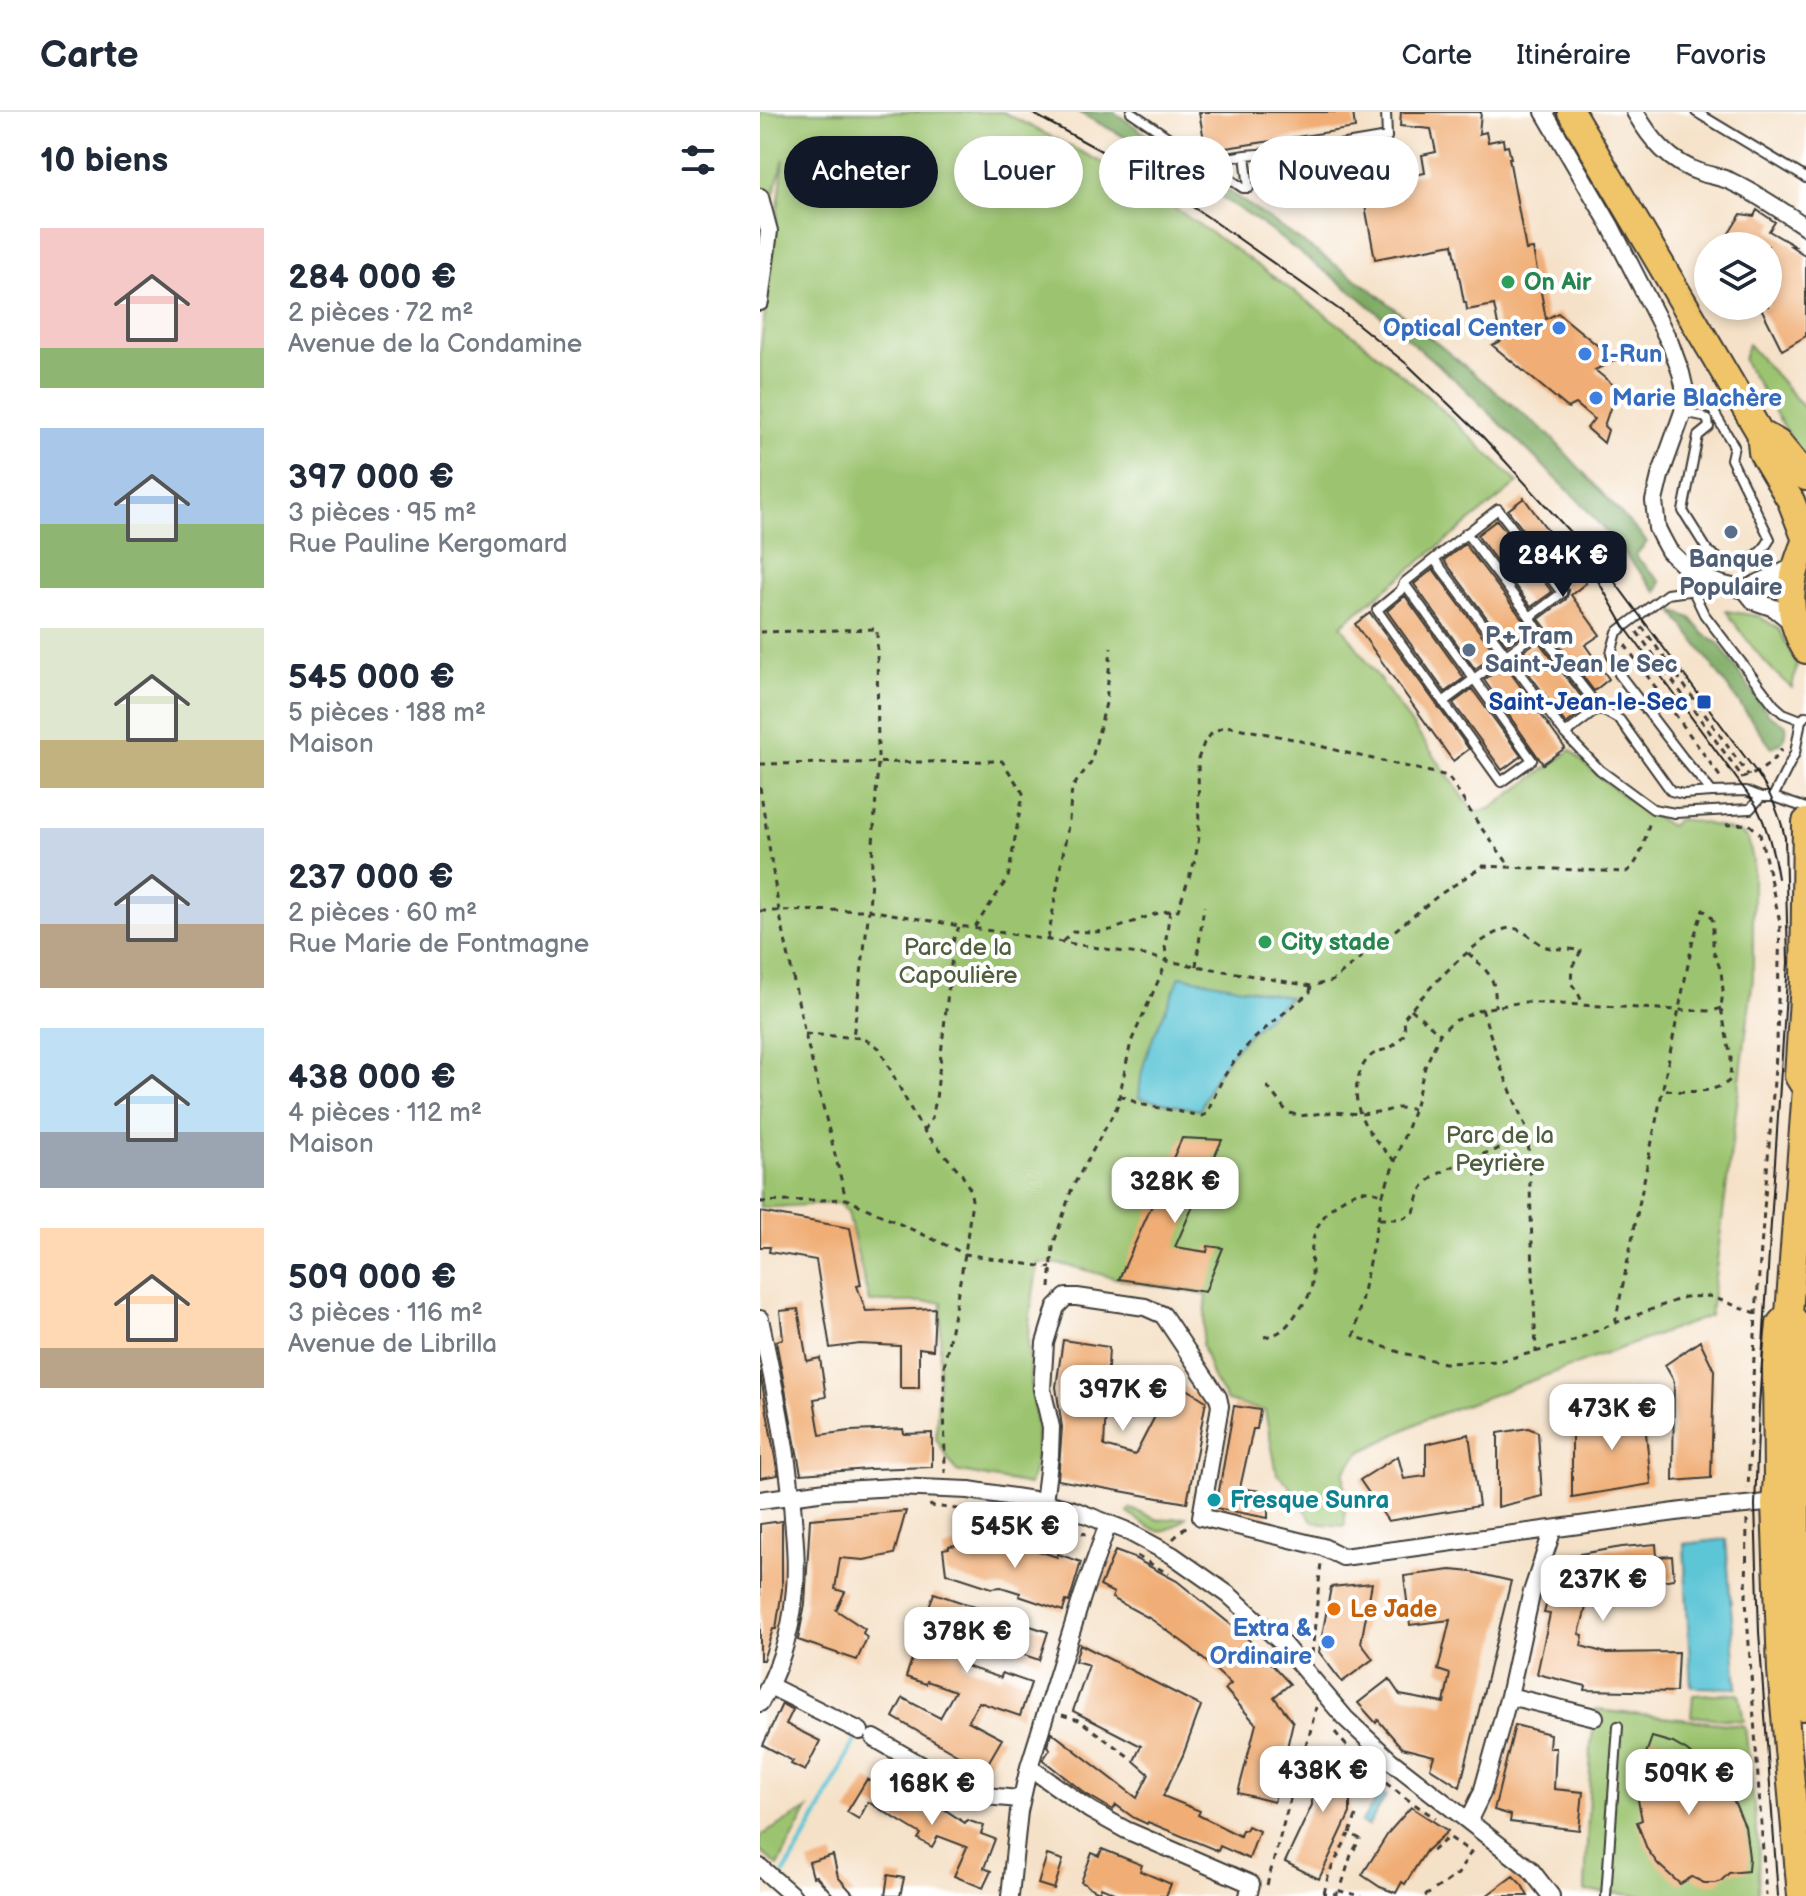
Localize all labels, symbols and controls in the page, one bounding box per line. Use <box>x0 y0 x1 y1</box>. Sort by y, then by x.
text: Carte <box>40 33 139 78</box>
text: Carte <box>1402 39 1472 72</box>
text: Itinéraire <box>1516 39 1631 72</box>
text: Favoris <box>1675 39 1766 72</box>
chip: Acheter <box>784 136 938 208</box>
chip: Louer <box>954 136 1083 208</box>
chip: Filtres <box>1099 136 1233 208</box>
chip: Nouveau <box>1249 136 1419 208</box>
icon: filters <box>676 138 720 182</box>
text: 10 biens <box>40 140 168 181</box>
map controls <box>1694 232 1782 320</box>
button: layers <box>1694 232 1782 320</box>
text: 284 000 € <box>288 257 456 298</box>
icon: home <box>104 260 200 356</box>
place label: On Air <box>1524 268 1592 297</box>
marker: On Air <box>1499 273 1517 291</box>
text: 2 pièces · 72 m² <box>288 298 473 329</box>
place label: Optical Center <box>1383 314 1543 343</box>
marker: Optical Center <box>1550 319 1568 337</box>
text: Avenue de la Condamine <box>288 329 582 360</box>
place label: I-Run <box>1601 340 1662 369</box>
marker: I-Run <box>1576 345 1594 363</box>
place label: Marie Blachère <box>1612 384 1782 413</box>
marker: Marie Blachère <box>1587 389 1605 407</box>
text: 397 000 € <box>288 457 454 498</box>
icon: home <box>104 460 200 556</box>
text: 3 pièces · 95 m² <box>288 498 477 529</box>
marker: Banque Populaire <box>1722 523 1740 541</box>
text: Rue Pauline Kergomard <box>288 529 567 560</box>
pin: 284K € <box>1498 531 1628 599</box>
text: 284K € <box>1518 541 1608 572</box>
place label: Banque Populaire <box>1679 545 1783 602</box>
place label: P+Tram Saint-Jean le Sec <box>1485 622 1678 679</box>
marker: P+Tram Saint-Jean le Sec <box>1460 641 1478 659</box>
text: 545 000 € <box>288 657 455 698</box>
icon: home <box>104 660 200 756</box>
place label: Saint-Jean-le-Sec <box>1489 688 1688 717</box>
marker: Saint-Jean-le-Sec <box>1695 693 1713 711</box>
text: 5 pièces · 188 m² <box>288 698 486 729</box>
text: Maison <box>288 729 374 760</box>
text: 237 000 € <box>288 857 454 898</box>
icon: home <box>104 860 200 956</box>
text: 2 pièces · 60 m² <box>288 898 477 929</box>
place label: City stade <box>1281 928 1390 957</box>
text: Rue Marie de Fontmagne <box>288 929 589 960</box>
park label: Parc de la Capoulière <box>898 933 1018 990</box>
marker: City stade <box>1256 933 1274 951</box>
text: 438 000 € <box>288 1057 456 1098</box>
icon: home <box>104 1060 200 1156</box>
text: 4 pièces · 112 m² <box>288 1098 482 1129</box>
park label: Parc de la Peyrière <box>1446 1121 1554 1178</box>
text: Maison <box>288 1129 374 1160</box>
pin: 328K € <box>1110 1157 1240 1225</box>
text: 328K € <box>1130 1167 1220 1198</box>
text: 509 000 € <box>288 1257 456 1298</box>
icon: home <box>104 1260 200 1356</box>
text: 3 pièces · 116 m² <box>288 1298 483 1329</box>
text: Avenue de Librilla <box>288 1329 497 1360</box>
pin: 397K € <box>1058 1365 1188 1433</box>
text: 397K € <box>1078 1375 1168 1406</box>
pin: 473K € <box>1547 1384 1677 1452</box>
text: 473K € <box>1567 1394 1657 1425</box>
place label: Fresque Sunra <box>1230 1486 1389 1515</box>
marker: Fresque Sunra <box>1205 1491 1223 1509</box>
pin: 545K € <box>950 1502 1080 1570</box>
text: 545K € <box>970 1512 1060 1543</box>
pin: 237K € <box>1538 1555 1668 1623</box>
text: 237K € <box>1559 1565 1647 1596</box>
place label: Le Jade <box>1350 1595 1437 1624</box>
marker: Le Jade <box>1325 1600 1343 1618</box>
pin: 378K € <box>902 1607 1032 1675</box>
place label: Extra & Ordinaire <box>1210 1614 1312 1671</box>
text: 378K € <box>922 1617 1012 1648</box>
marker: Extra & Ordinaire <box>1319 1633 1337 1651</box>
pin: 438K € <box>1258 1746 1388 1814</box>
pin: 509K € <box>1624 1749 1754 1817</box>
text: 438K € <box>1278 1756 1368 1787</box>
pin: 168K € <box>867 1759 997 1827</box>
text: 509K € <box>1644 1759 1734 1790</box>
text: 168K € <box>889 1769 975 1800</box>

